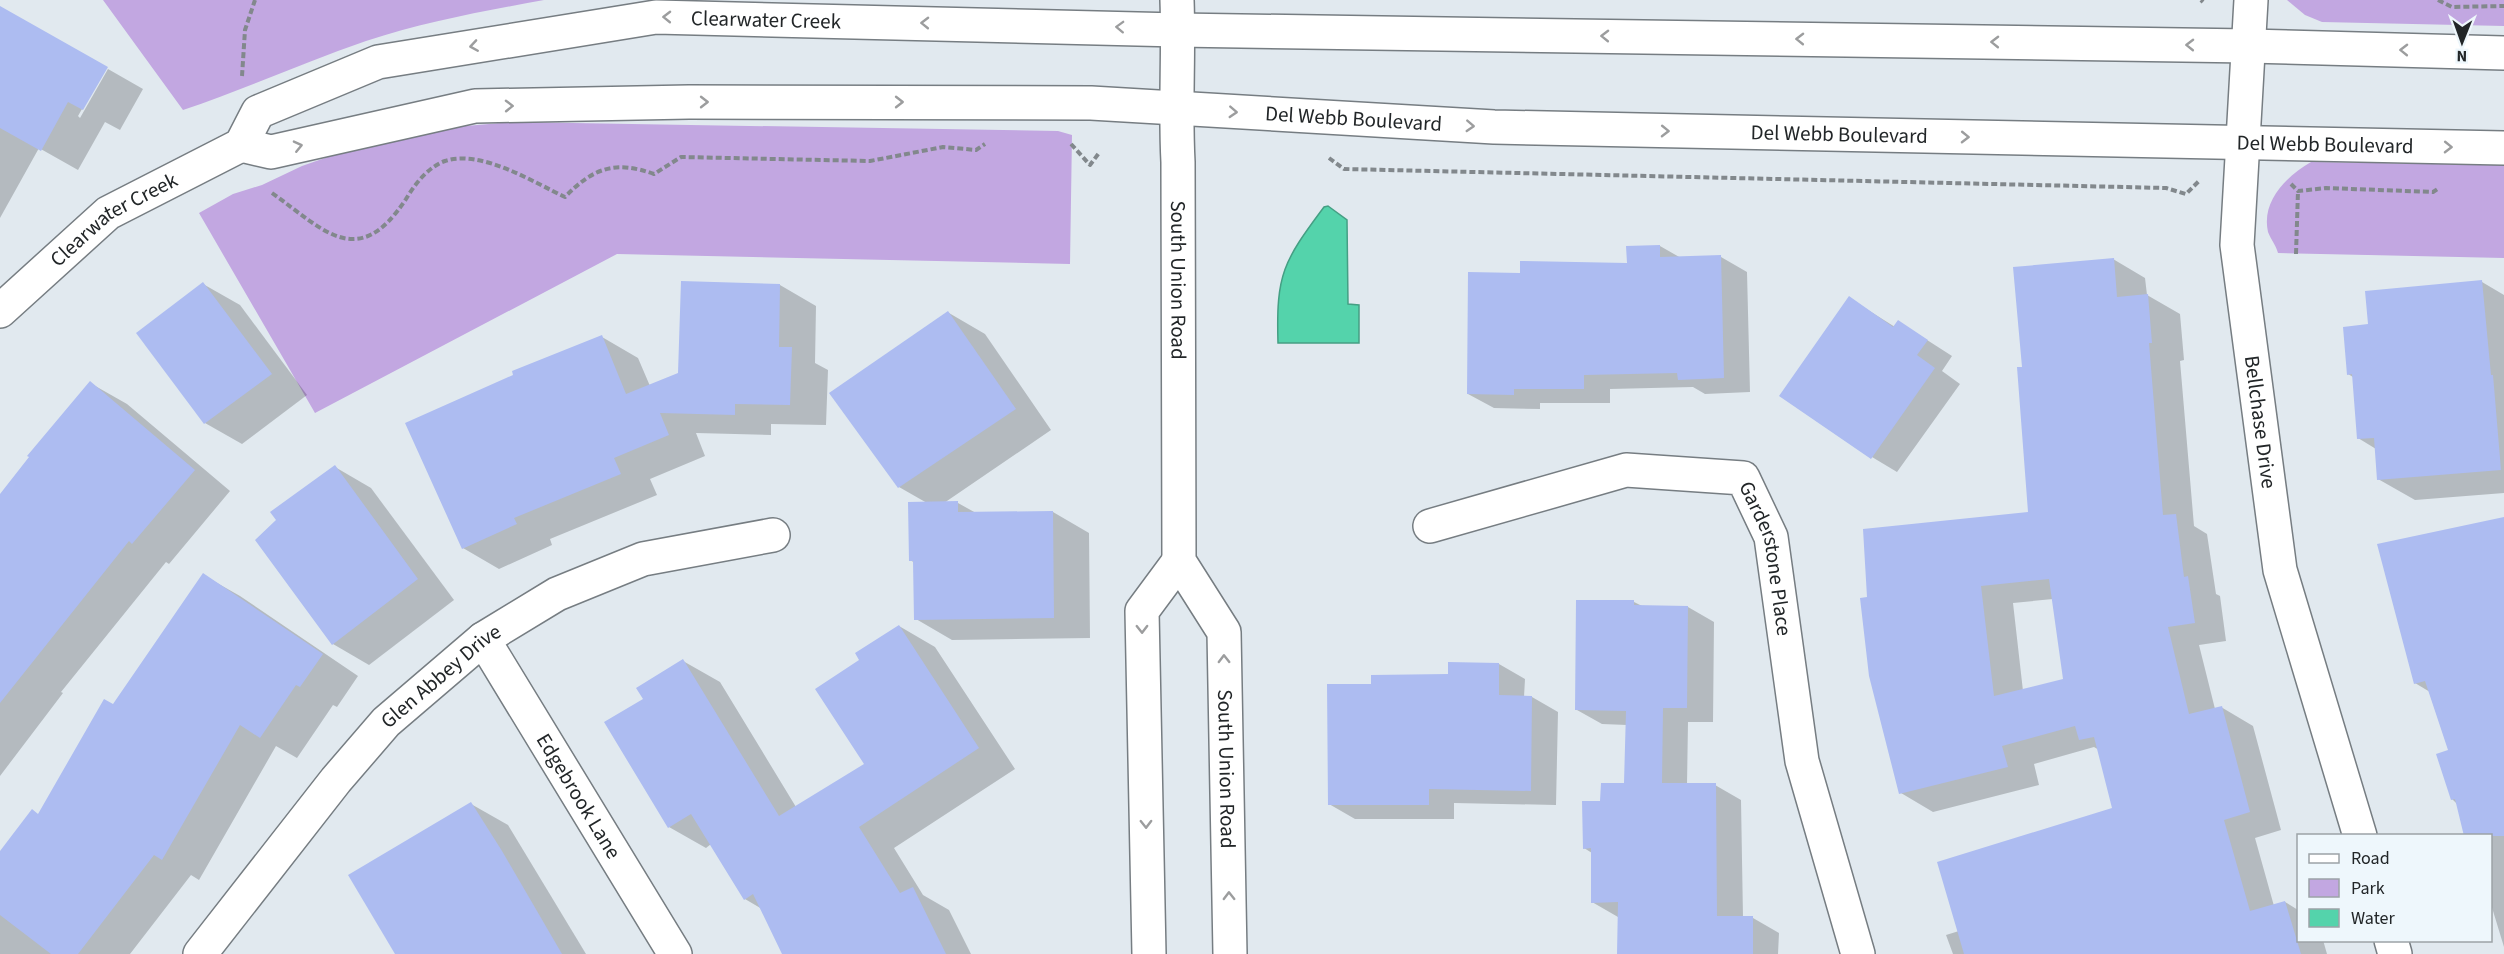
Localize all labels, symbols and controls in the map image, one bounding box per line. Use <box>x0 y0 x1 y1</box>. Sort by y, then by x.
street label: Clearwater Creek <box>691 3 842 37</box>
one-way arrow <box>662 11 671 24</box>
north arrow <box>2432 12 2492 72</box>
one-way arrow <box>920 16 929 29</box>
one-way arrow <box>1115 21 1124 34</box>
one-way arrow <box>1601 30 1610 43</box>
one-way arrow <box>1796 33 1805 46</box>
one-way arrow <box>1991 36 2000 49</box>
one-way arrow <box>2186 39 2195 52</box>
one-way arrow <box>470 40 479 52</box>
one-way arrow <box>2399 44 2408 57</box>
text: N <box>2456 45 2467 67</box>
one-way arrow <box>700 96 709 108</box>
one-way arrow <box>895 96 904 109</box>
street label: Del Webb Boulevard <box>1264 98 1443 139</box>
one-way arrow <box>505 99 514 112</box>
one-way arrow <box>1229 105 1238 118</box>
street label: Del Webb Boulevard <box>1750 117 1928 151</box>
one-way arrow <box>1466 119 1475 132</box>
one-way arrow <box>1660 125 1669 137</box>
street label: Del Webb Boulevard <box>2236 127 2414 161</box>
one-way arrow <box>1960 131 1969 143</box>
one-way arrow <box>292 140 302 153</box>
one-way arrow <box>2444 141 2453 153</box>
street label: Clearwater Creek <box>43 165 183 274</box>
street label: South Union Road <box>1163 200 1193 360</box>
street label: Bellchase Drive <box>2237 354 2284 490</box>
street label: Garderstone Place <box>1732 476 1800 638</box>
street label: Glen Abbey Drive <box>374 617 507 735</box>
one-way arrow <box>1136 624 1148 633</box>
one-way arrow <box>1218 654 1231 663</box>
street label: South Union Road <box>1210 689 1243 849</box>
street label: Edgebrook Lane <box>529 728 629 865</box>
one-way arrow <box>1140 819 1152 828</box>
legend <box>2297 834 2492 942</box>
text: Road <box>2351 846 2390 871</box>
text: Park <box>2351 876 2385 901</box>
one-way arrow <box>1223 891 1236 900</box>
text: Water <box>2351 906 2395 931</box>

